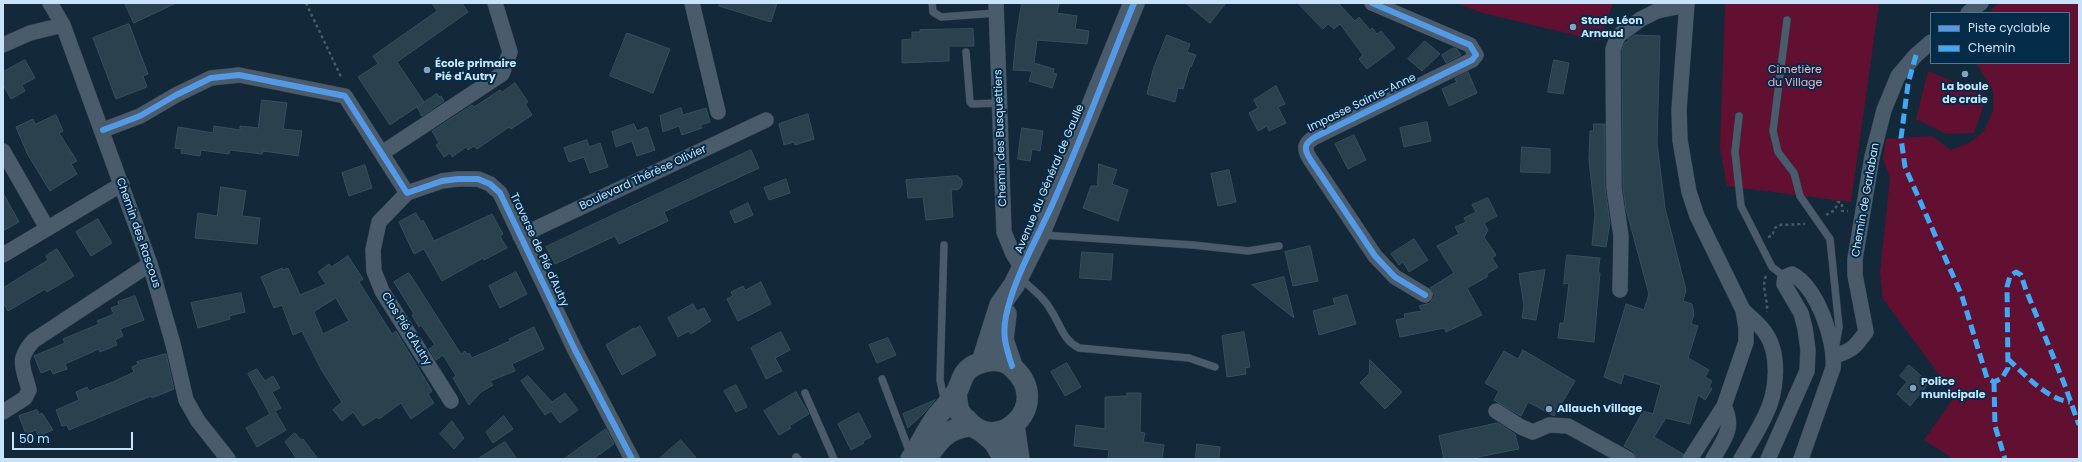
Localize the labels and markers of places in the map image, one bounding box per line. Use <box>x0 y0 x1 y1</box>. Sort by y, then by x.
place label: Stade Léon Arnaud <box>1581 14 1643 40</box>
marker: Stade Léon Arnaud <box>1568 22 1578 32</box>
place label: École primaire Pié d'Autry <box>435 57 516 83</box>
marker: École primaire Pié d'Autry <box>422 65 432 75</box>
marker: La boule de craie <box>1960 69 1970 79</box>
place label: La boule de craie <box>1942 80 1988 106</box>
place label: Police municipale <box>1921 375 1986 401</box>
marker: Police municipale <box>1908 383 1918 393</box>
place label: Allauch Village <box>1557 402 1642 416</box>
marker: Allauch Village <box>1544 404 1554 414</box>

